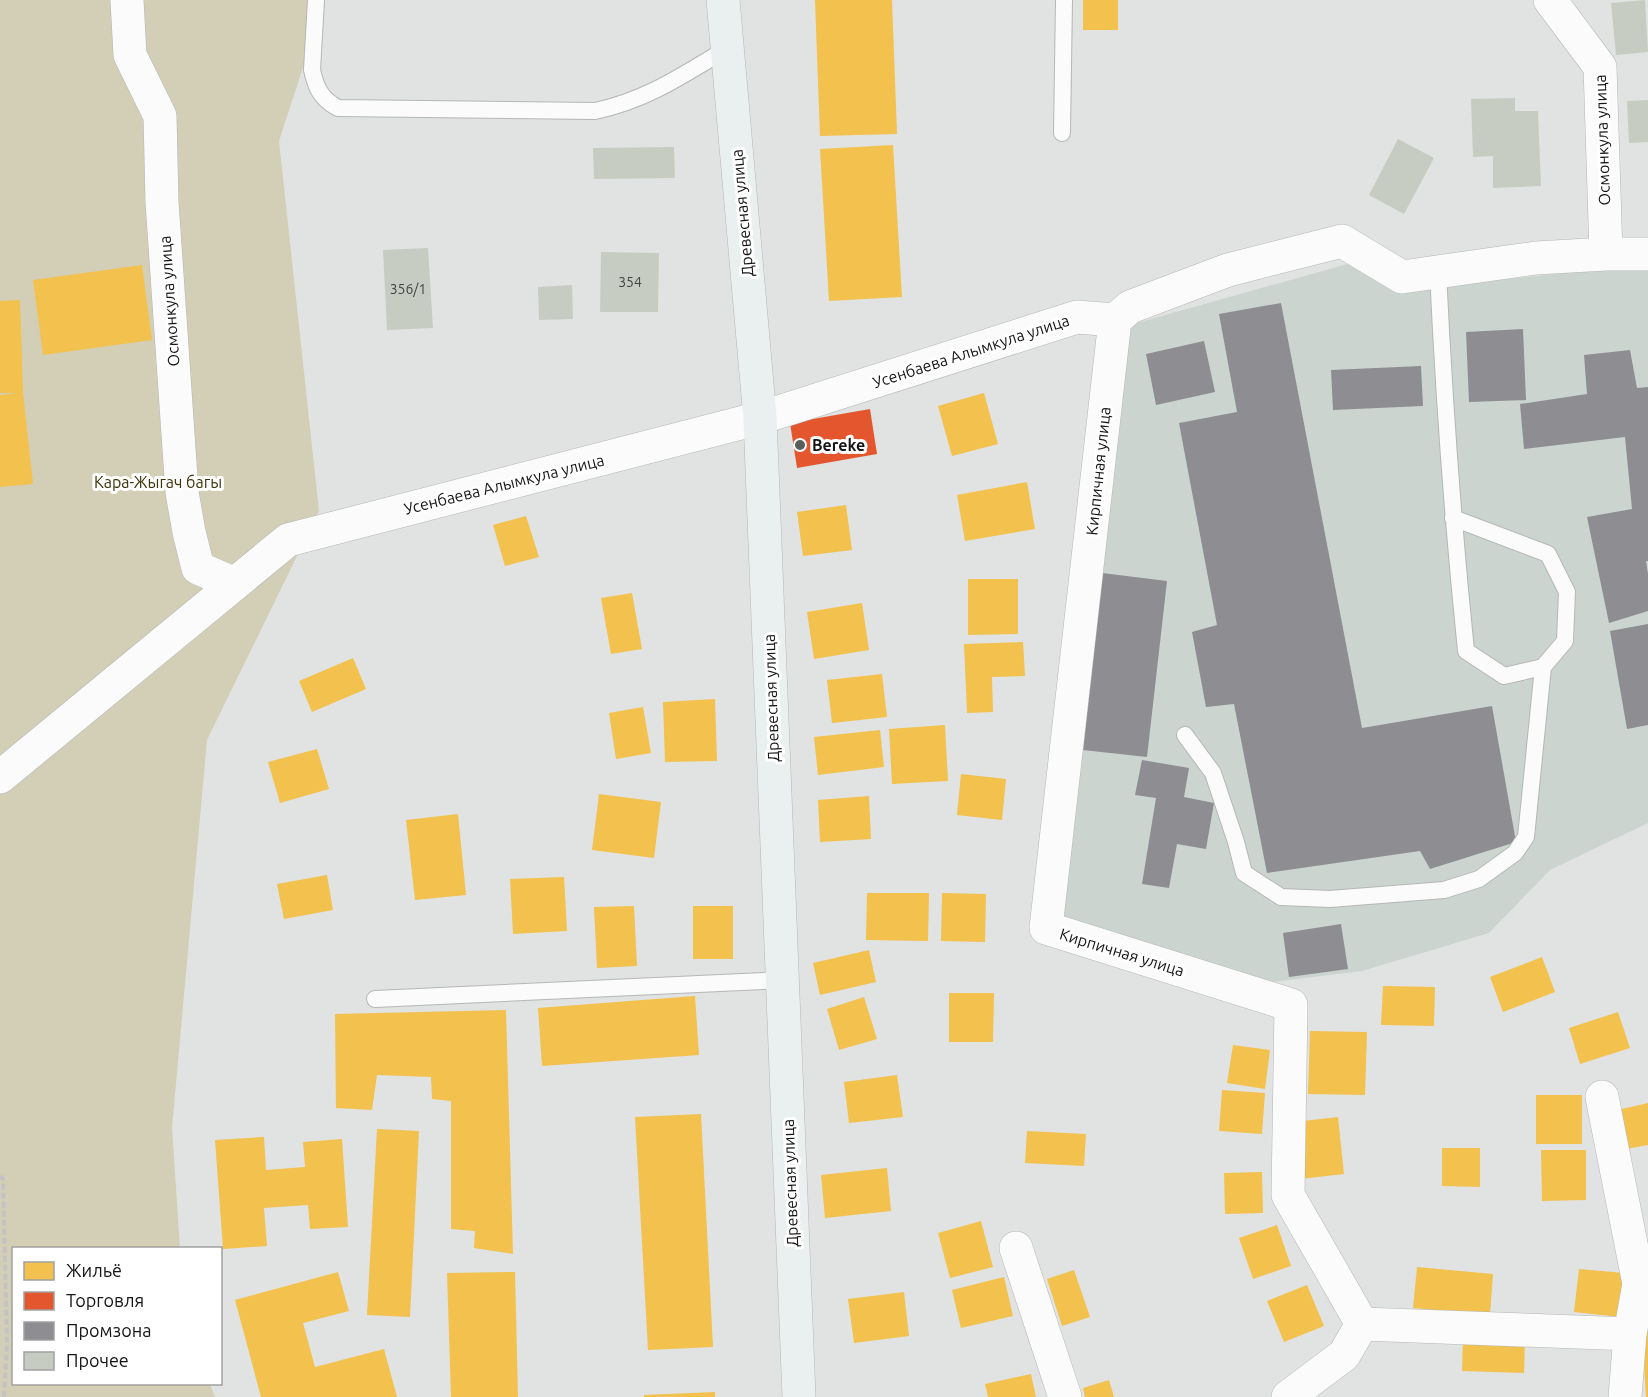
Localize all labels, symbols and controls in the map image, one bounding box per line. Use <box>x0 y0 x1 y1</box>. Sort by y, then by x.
street label: Осмонкула улица <box>1591 74 1613 206</box>
street label: Древесная улица <box>727 148 757 278</box>
street label: Осмонкула улица <box>155 235 183 367</box>
house number: 354 <box>618 274 642 290</box>
house number: 356/1 <box>390 281 426 297</box>
street label: Усенбаева Алымкула улица <box>870 311 1072 391</box>
street label: Кирпичная улица <box>1082 406 1114 536</box>
place label: Bereke <box>812 436 865 454</box>
marker: Bereke <box>793 438 807 452</box>
street label: Усенбаева Алымкула улица <box>402 450 606 518</box>
park label: Кара-Жыгач багы <box>94 473 222 491</box>
street label: Древесная улица <box>760 634 782 762</box>
street label: Кирпичная улица <box>1058 924 1186 980</box>
street label: Древесная улица <box>779 1119 801 1247</box>
legend <box>12 1247 222 1385</box>
text: Жильё <box>66 1260 122 1280</box>
text: Торговля <box>66 1290 144 1310</box>
text: Промзона <box>66 1320 151 1340</box>
text: Прочее <box>66 1350 129 1370</box>

